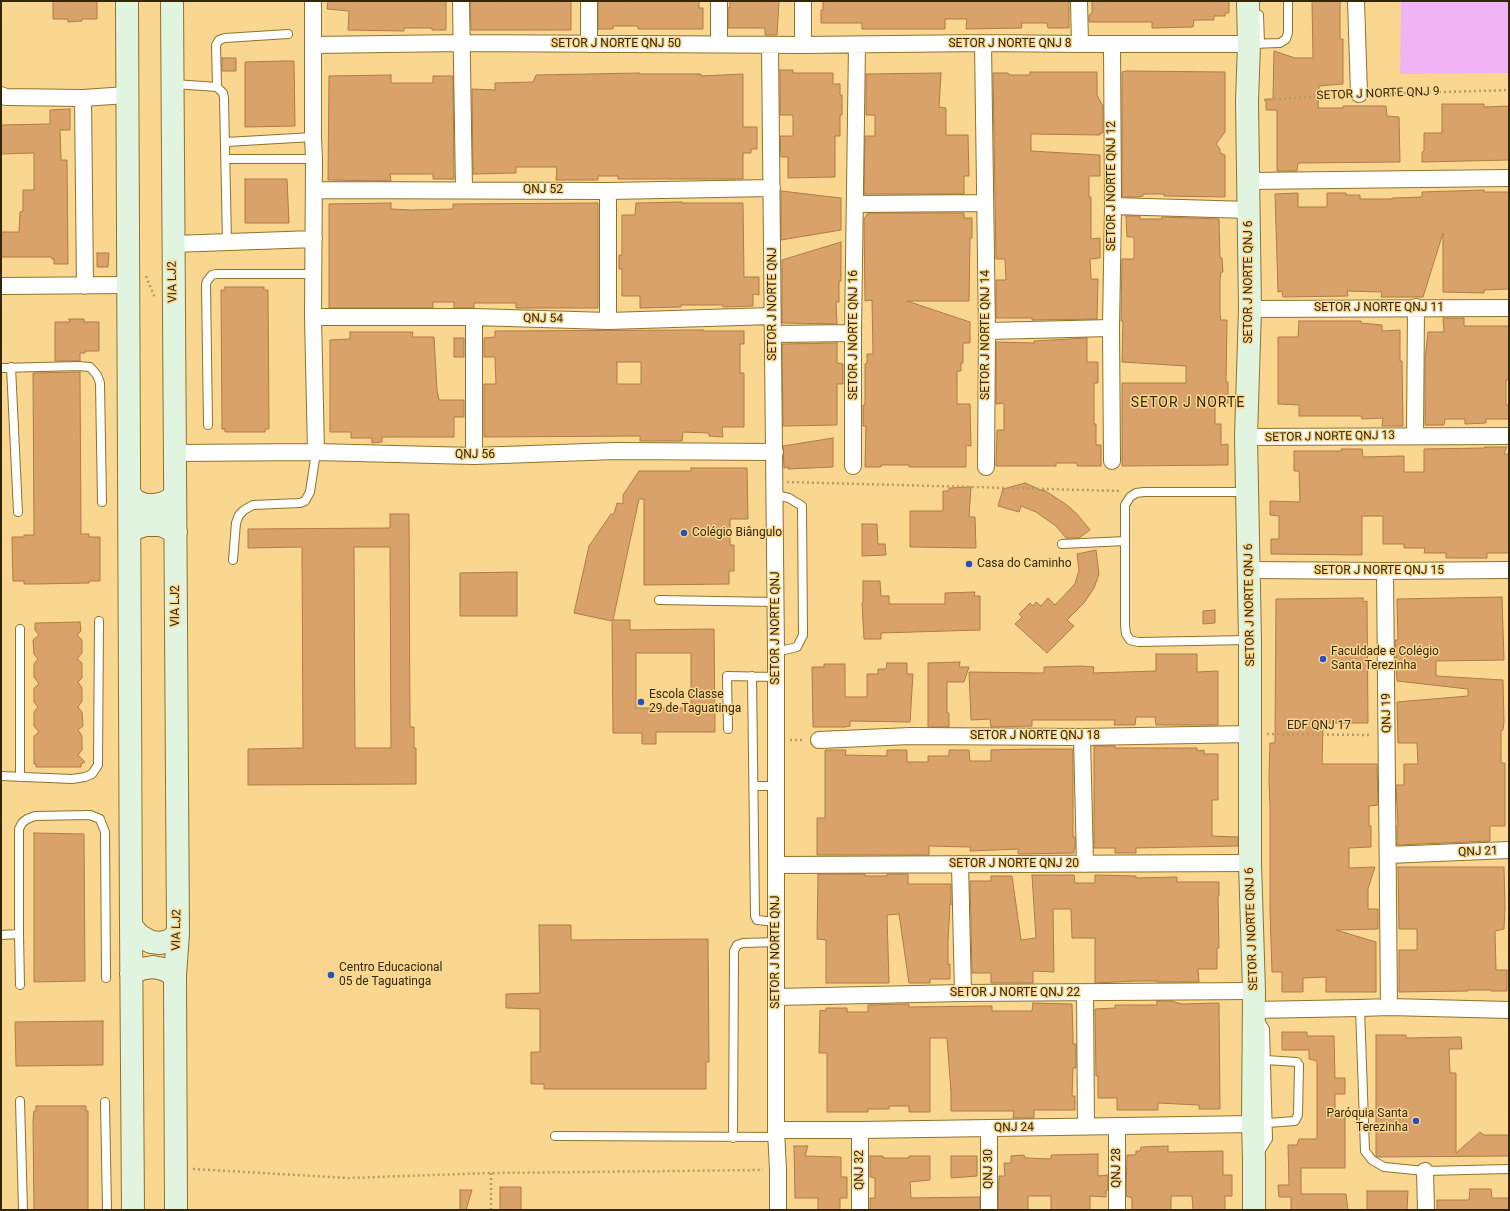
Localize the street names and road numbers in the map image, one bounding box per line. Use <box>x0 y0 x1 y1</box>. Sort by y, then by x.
street label: SETOR J NORTE QNJ 50 <box>551 37 681 51</box>
street label: SETOR J NORTE QNJ 8 <box>948 37 1072 51</box>
street label: SETOR J NORTE QNJ 9 <box>1316 85 1440 103</box>
street label: SETOR J NORTE QNJ 12 <box>1105 121 1119 251</box>
street label: QNJ 52 <box>523 183 563 197</box>
street label: SETOR J NORTE QNJ 6 <box>1242 220 1256 344</box>
street label: SETOR J NORTE QNJ <box>766 247 780 361</box>
street label: VIA LJ2 <box>165 261 181 303</box>
street label: SETOR J NORTE QNJ 16 <box>847 270 861 400</box>
street label: SETOR J NORTE QNJ 14 <box>979 270 993 400</box>
street label: SETOR J NORTE QNJ 11 <box>1314 301 1444 315</box>
street label: QNJ 54 <box>523 311 563 327</box>
street label: SETOR J NORTE QNJ 13 <box>1265 429 1395 445</box>
street label: QNJ 56 <box>455 448 495 462</box>
street label: SETOR J NORTE QNJ 6 <box>1242 543 1258 667</box>
street label: SETOR J NORTE QNJ 15 <box>1314 564 1444 578</box>
street label: SETOR J NORTE QNJ <box>769 571 783 685</box>
street label: VIA LJ2 <box>169 585 183 627</box>
street label: QNJ 19 <box>1379 693 1395 733</box>
street label: EDF QNJ 17 <box>1287 719 1351 733</box>
street label: SETOR J NORTE QNJ 18 <box>970 729 1100 743</box>
street label: QNJ 21 <box>1458 844 1498 860</box>
street label: SETOR J NORTE QNJ 20 <box>949 857 1079 871</box>
street label: SETOR J NORTE QNJ 6 <box>1243 867 1261 991</box>
street label: SETOR J NORTE QNJ <box>769 895 783 1009</box>
street label: VIA LJ2 <box>169 909 185 951</box>
street label: SETOR J NORTE QNJ 22 <box>950 986 1080 1000</box>
street label: QNJ 24 <box>994 1120 1034 1136</box>
street label: QNJ 28 <box>1110 1148 1124 1188</box>
street label: QNJ 30 <box>982 1149 996 1189</box>
street label: QNJ 32 <box>853 1150 867 1190</box>

